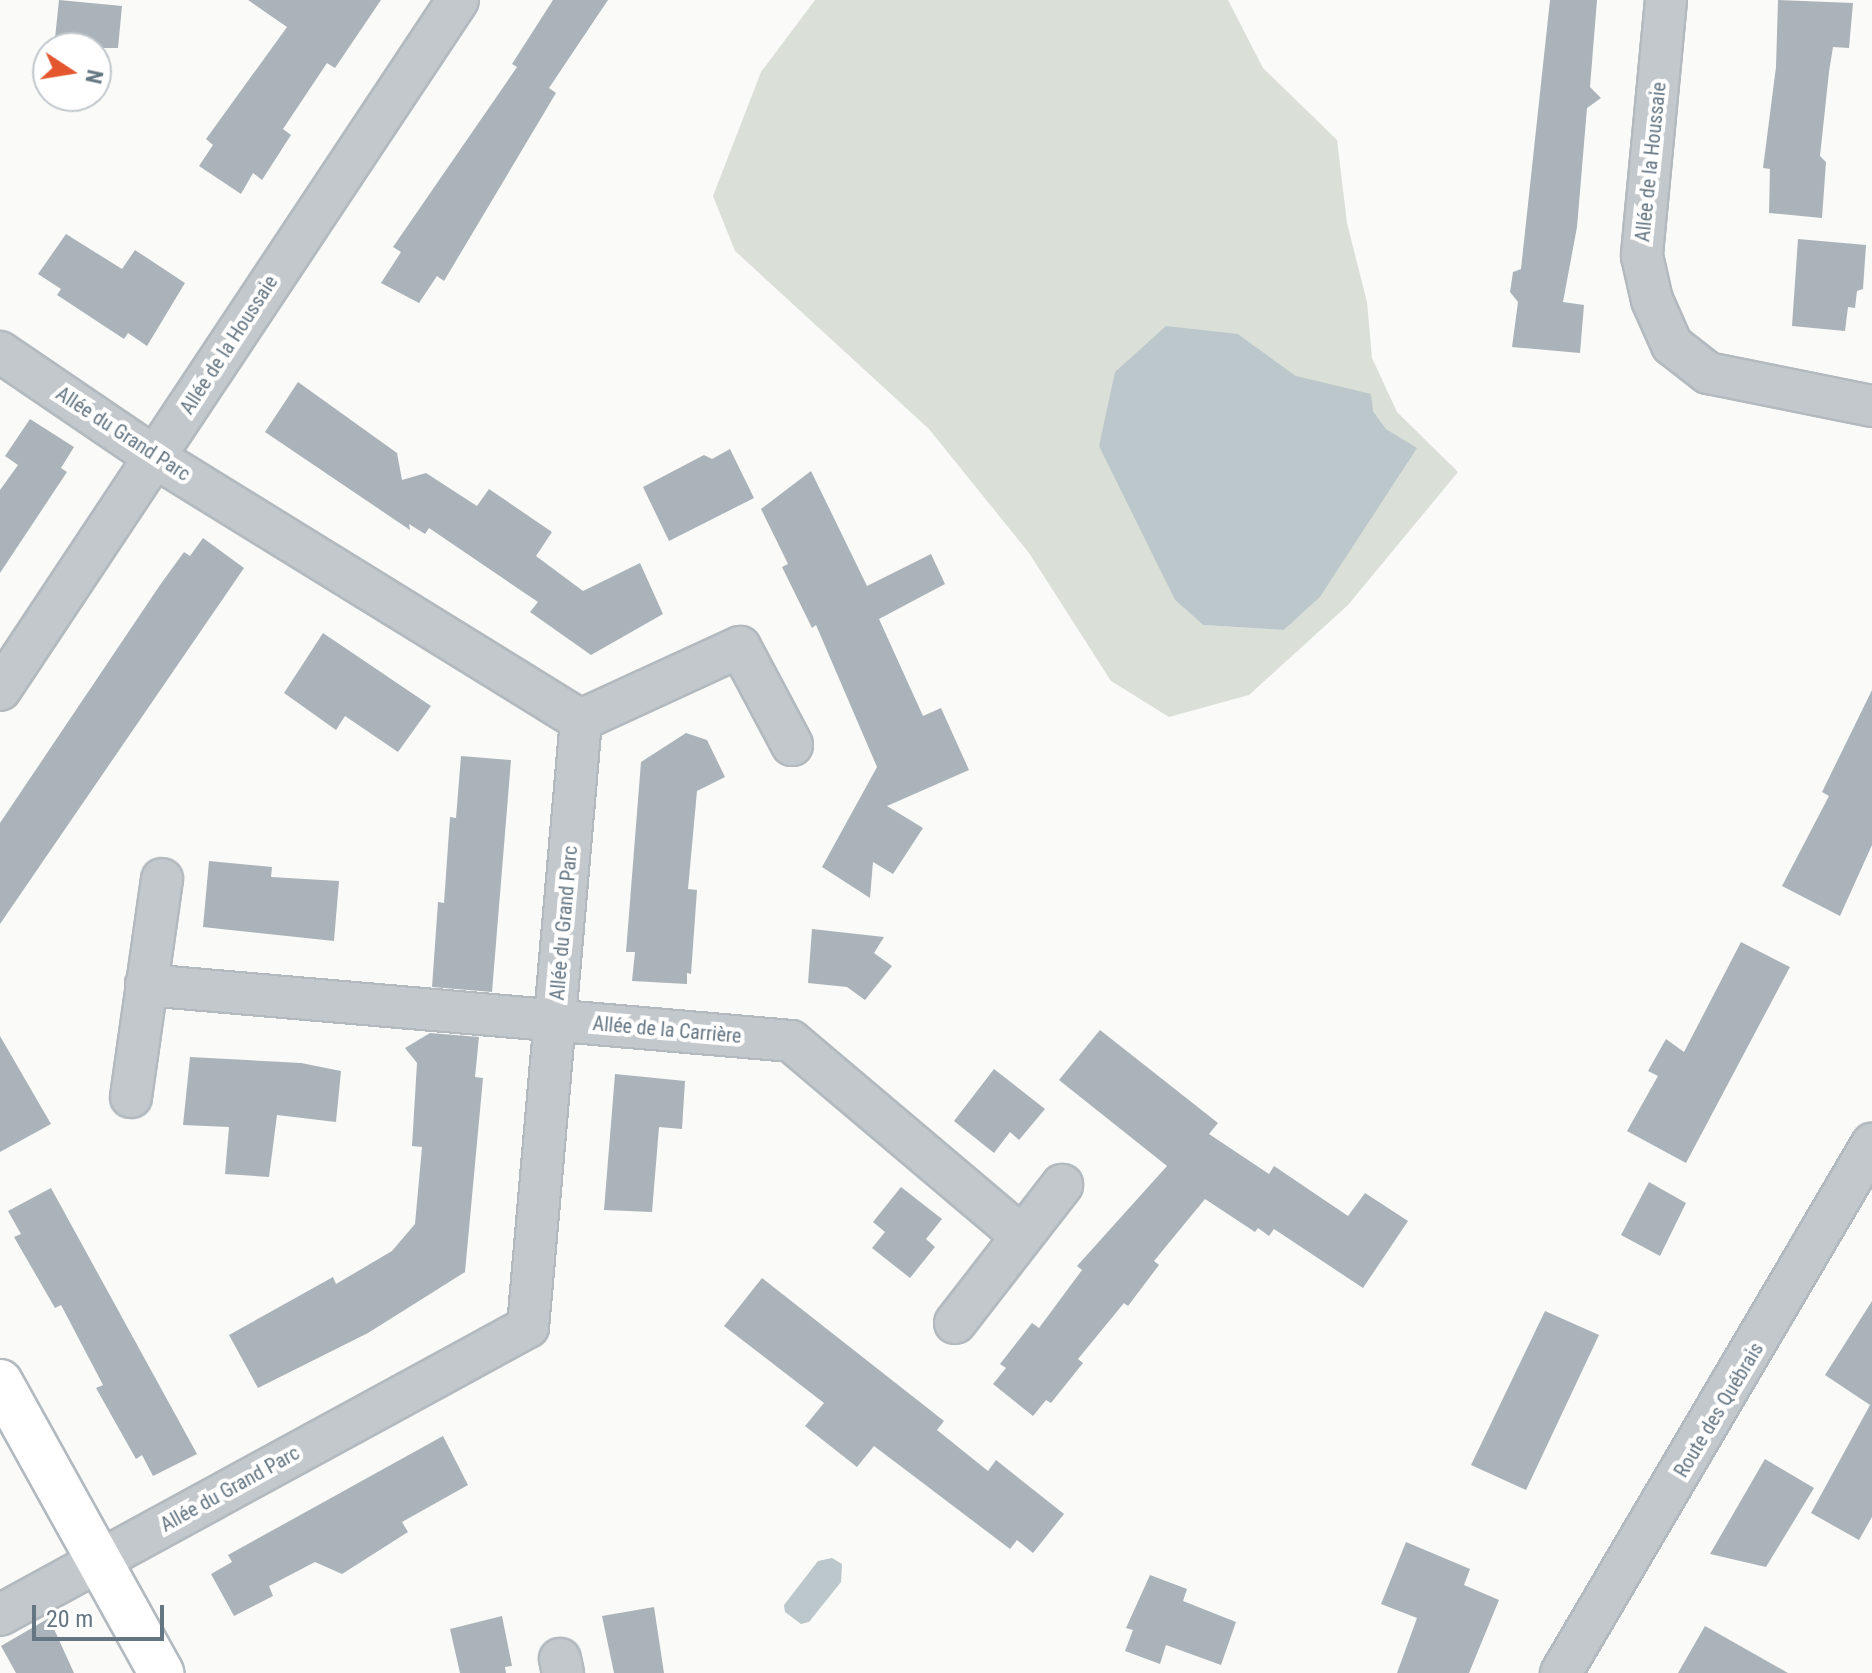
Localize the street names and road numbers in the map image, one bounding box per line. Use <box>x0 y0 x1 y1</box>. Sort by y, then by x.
street label: Allée de la Houssaie <box>1631 81 1671 243</box>
street label: Allée de la Houssaie <box>175 271 283 419</box>
street label: Allée du Grand Parc <box>51 382 195 486</box>
street label: Allée du Grand Parc <box>545 845 583 1001</box>
street label: Allée de la Carrière <box>592 1012 742 1048</box>
street label: Route des Québrais <box>1669 1338 1769 1482</box>
street label: Allée du Grand Parc <box>156 1441 304 1537</box>

